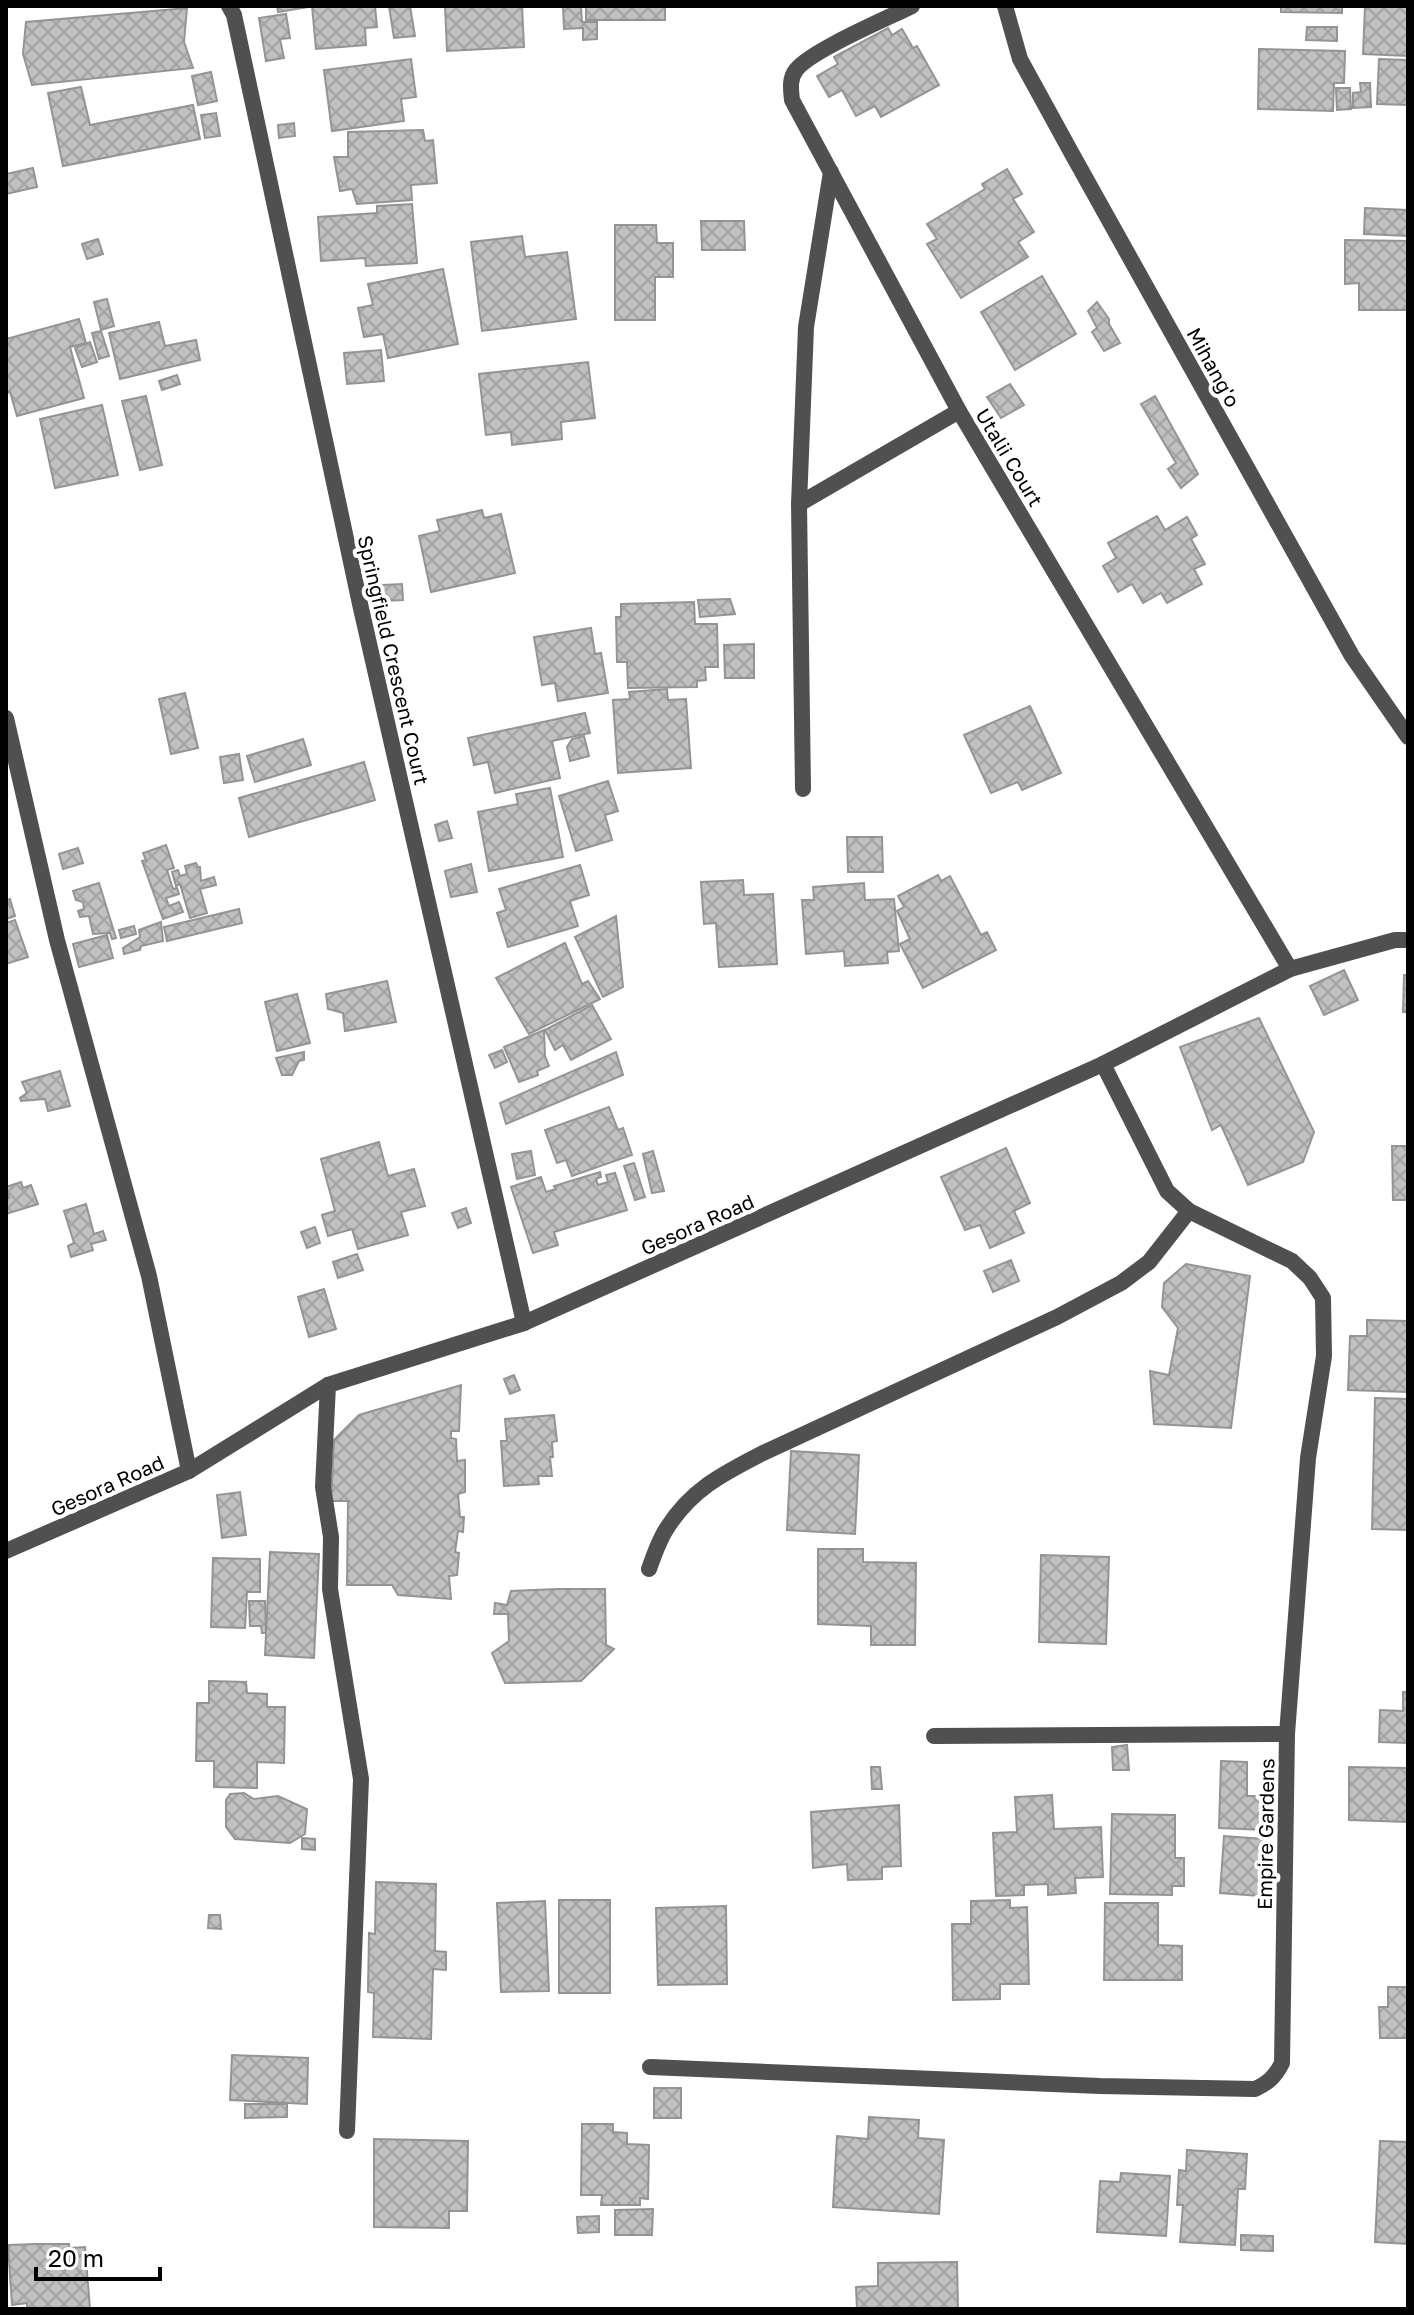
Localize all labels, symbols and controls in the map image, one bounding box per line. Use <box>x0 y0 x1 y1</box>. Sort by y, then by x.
street label: Mihang'o <box>1182 323 1246 411</box>
street label: Utalii Court <box>971 404 1049 510</box>
street label: Springfield Crescent Court <box>354 533 434 787</box>
street label: Gesora Road <box>637 1188 757 1260</box>
street label: Gesora Road <box>47 1449 167 1521</box>
street label: Empire Gardens <box>1252 1758 1278 1910</box>
scale bar <box>36 2231 160 2281</box>
text: 20 m <box>48 2243 104 2272</box>

